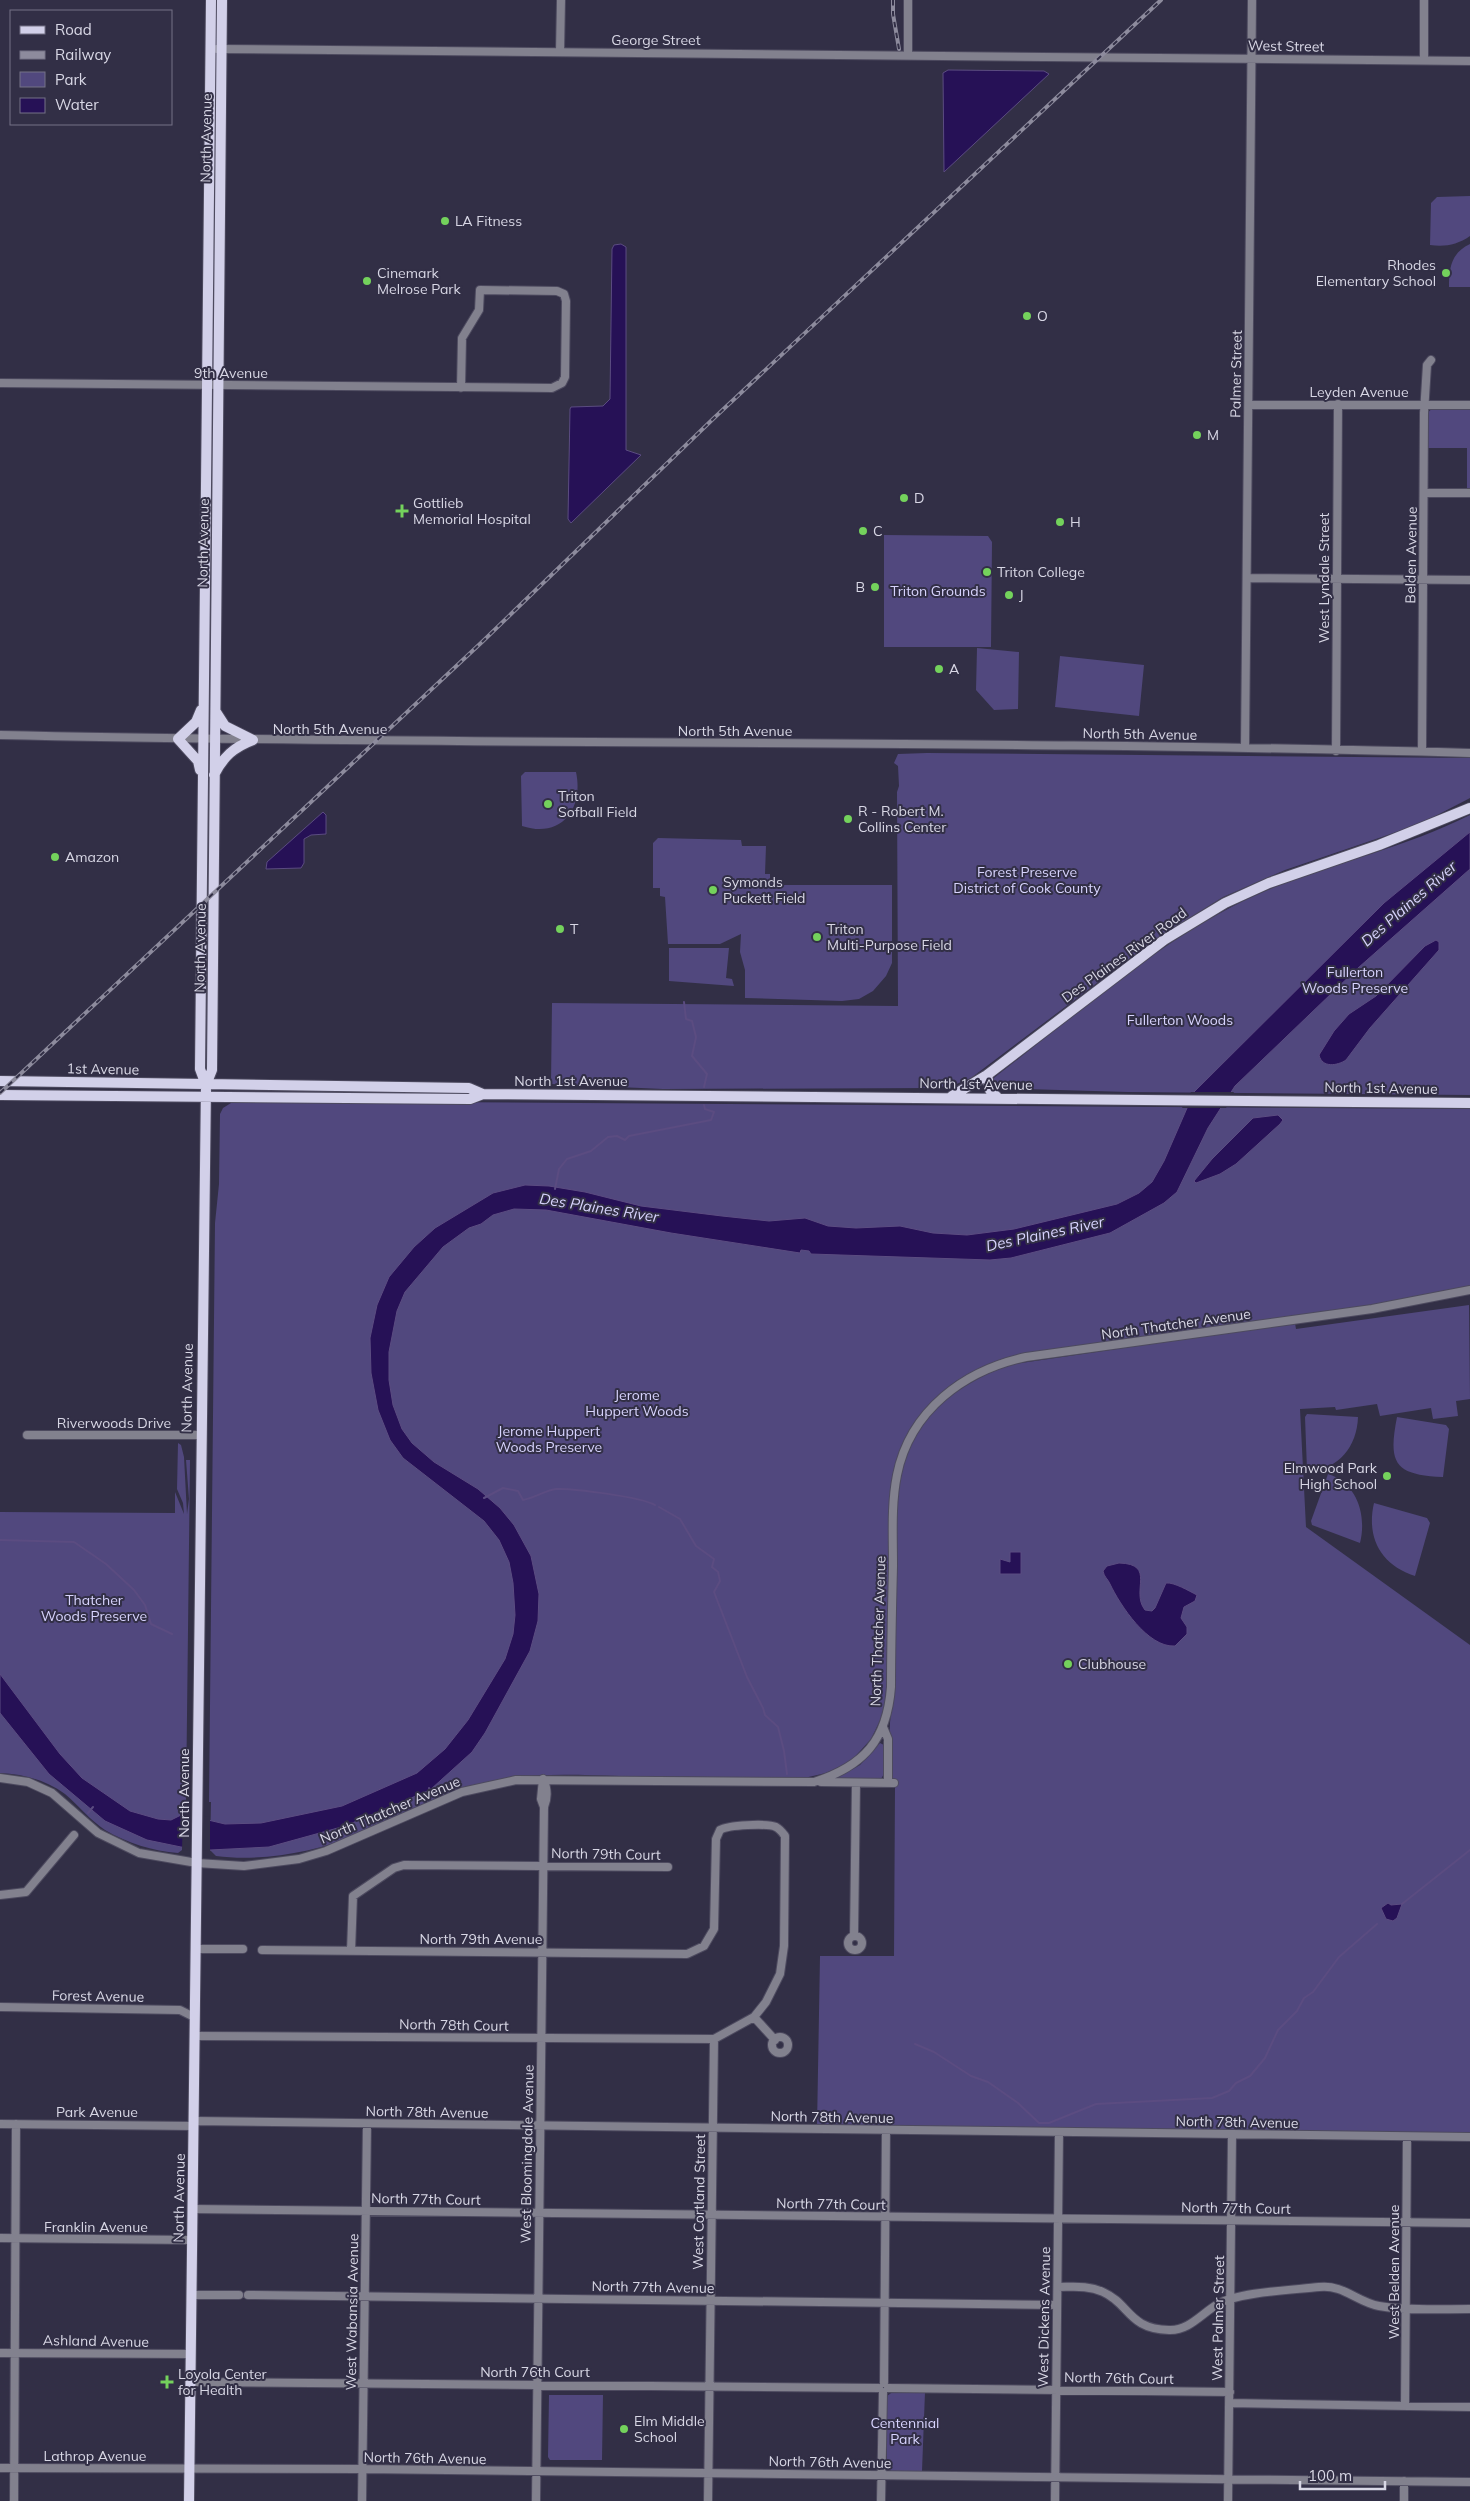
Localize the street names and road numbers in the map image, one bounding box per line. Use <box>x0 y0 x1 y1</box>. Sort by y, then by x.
street label: George Street <box>611 31 701 49</box>
street label: West Street <box>1248 36 1324 56</box>
street label: North Avenue <box>196 93 216 183</box>
street label: Palmer Street <box>1226 330 1246 418</box>
street label: 9th Avenue <box>194 364 268 382</box>
street label: Leyden Avenue <box>1309 383 1409 401</box>
street label: North Avenue <box>193 498 213 588</box>
street label: Belden Avenue <box>1401 506 1421 604</box>
street label: West Lyndale Street <box>1315 513 1333 643</box>
street label: North 5th Avenue <box>273 720 387 738</box>
street label: North 5th Avenue <box>678 722 792 740</box>
street label: North 5th Avenue <box>1083 724 1197 744</box>
street label: North Avenue <box>190 903 210 993</box>
street label: Des Plaines River Road <box>1058 904 1190 1006</box>
street label: 1st Avenue <box>67 1059 139 1079</box>
street label: North 1st Avenue <box>514 1072 628 1090</box>
street label: North 1st Avenue <box>919 1074 1033 1094</box>
street label: North 1st Avenue <box>1324 1078 1438 1098</box>
street label: North Thatcher Avenue <box>1100 1305 1252 1343</box>
street label: North Avenue <box>177 1343 197 1433</box>
street label: Riverwoods Drive <box>57 1414 171 1432</box>
street label: North Thatcher Avenue <box>866 1555 890 1707</box>
street label: North Avenue <box>175 1748 193 1838</box>
street label: North Thatcher Avenue <box>317 1772 463 1848</box>
street label: North 79th Court <box>551 1844 661 1864</box>
street label: North 79th Avenue <box>420 1930 543 1948</box>
street label: Forest Avenue <box>52 1986 144 2006</box>
street label: North 78th Court <box>399 2015 509 2035</box>
street label: West Bloomingdale Avenue <box>516 2064 538 2244</box>
street label: North 78th Avenue <box>365 2102 489 2122</box>
street label: Park Avenue <box>56 2103 138 2121</box>
street label: North 78th Avenue <box>770 2107 894 2127</box>
street label: North 78th Avenue <box>1175 2112 1299 2132</box>
street label: West Cortland Street <box>689 2134 709 2270</box>
street label: North Avenue <box>169 2153 189 2243</box>
street label: North 77th Court <box>371 2189 481 2209</box>
street label: North 77th Court <box>776 2194 886 2214</box>
street label: North 77th Court <box>1181 2198 1291 2218</box>
street label: West Belden Avenue <box>1385 2205 1403 2339</box>
street label: Franklin Avenue <box>44 2218 148 2236</box>
street label: West Wabansia Avenue <box>342 2233 362 2391</box>
street label: West Dickens Avenue <box>1034 2246 1054 2388</box>
street label: West Palmer Street <box>1208 2255 1228 2381</box>
street label: North 77th Avenue <box>591 2277 715 2297</box>
street label: Ashland Avenue <box>43 2331 149 2351</box>
street label: North 76th Court <box>480 2363 590 2381</box>
street label: North 76th Court <box>1064 2368 1174 2388</box>
street label: Lathrop Avenue <box>44 2447 146 2465</box>
street label: North 76th Avenue <box>363 2448 487 2468</box>
street label: North 76th Avenue <box>768 2452 892 2472</box>

